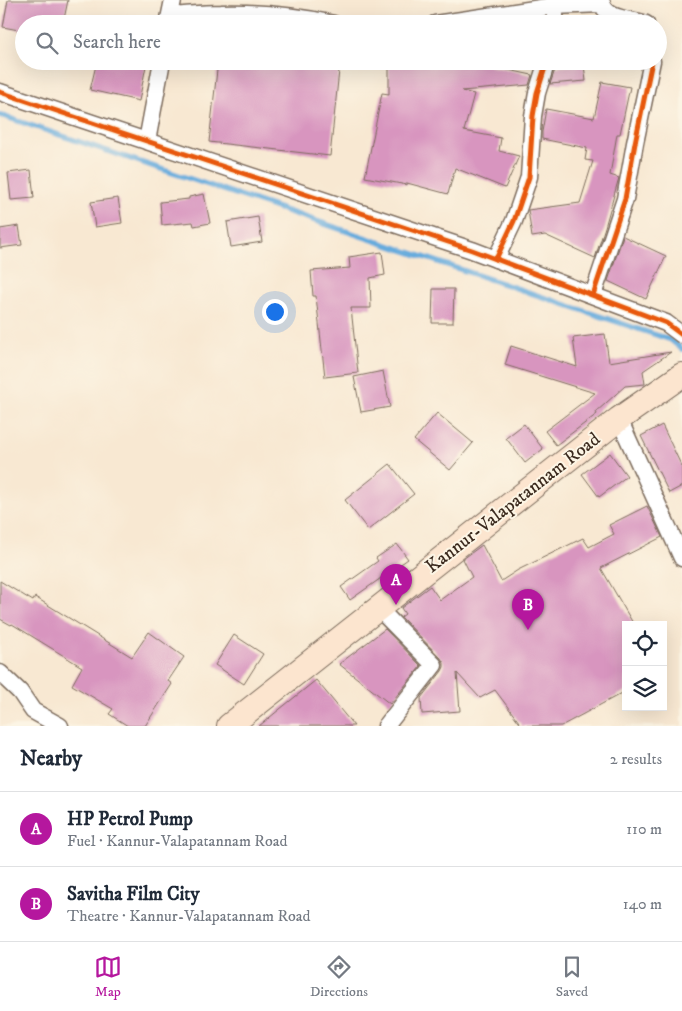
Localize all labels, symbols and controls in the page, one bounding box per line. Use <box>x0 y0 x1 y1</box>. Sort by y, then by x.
search box <box>15 15 667 70</box>
icon: search <box>33 29 61 57</box>
text: Search here <box>73 31 161 54</box>
your location <box>262 299 288 325</box>
street label: Kannur-Valapatannam Road <box>421 427 605 578</box>
pin: A <box>380 564 412 605</box>
pin: B <box>512 589 544 630</box>
map controls <box>622 621 667 711</box>
button: locate <box>622 621 667 666</box>
button: layers <box>622 666 667 711</box>
text: Nearby <box>20 746 82 772</box>
text: 2 results <box>610 749 662 769</box>
text: HP Petrol Pump <box>67 808 193 831</box>
text: A <box>31 819 41 839</box>
text: 110 m <box>626 819 662 839</box>
text: Fuel · Kannur-Valapatannam Road <box>67 831 287 851</box>
text: Savitha Film City <box>67 883 199 906</box>
text: B <box>31 894 41 914</box>
text: 140 m <box>623 894 662 914</box>
text: Theatre · Kannur-Valapatannam Road <box>67 906 311 926</box>
tab: Map <box>94 953 122 1001</box>
tab: Directions <box>310 953 368 1001</box>
tab: Saved <box>556 953 588 1001</box>

